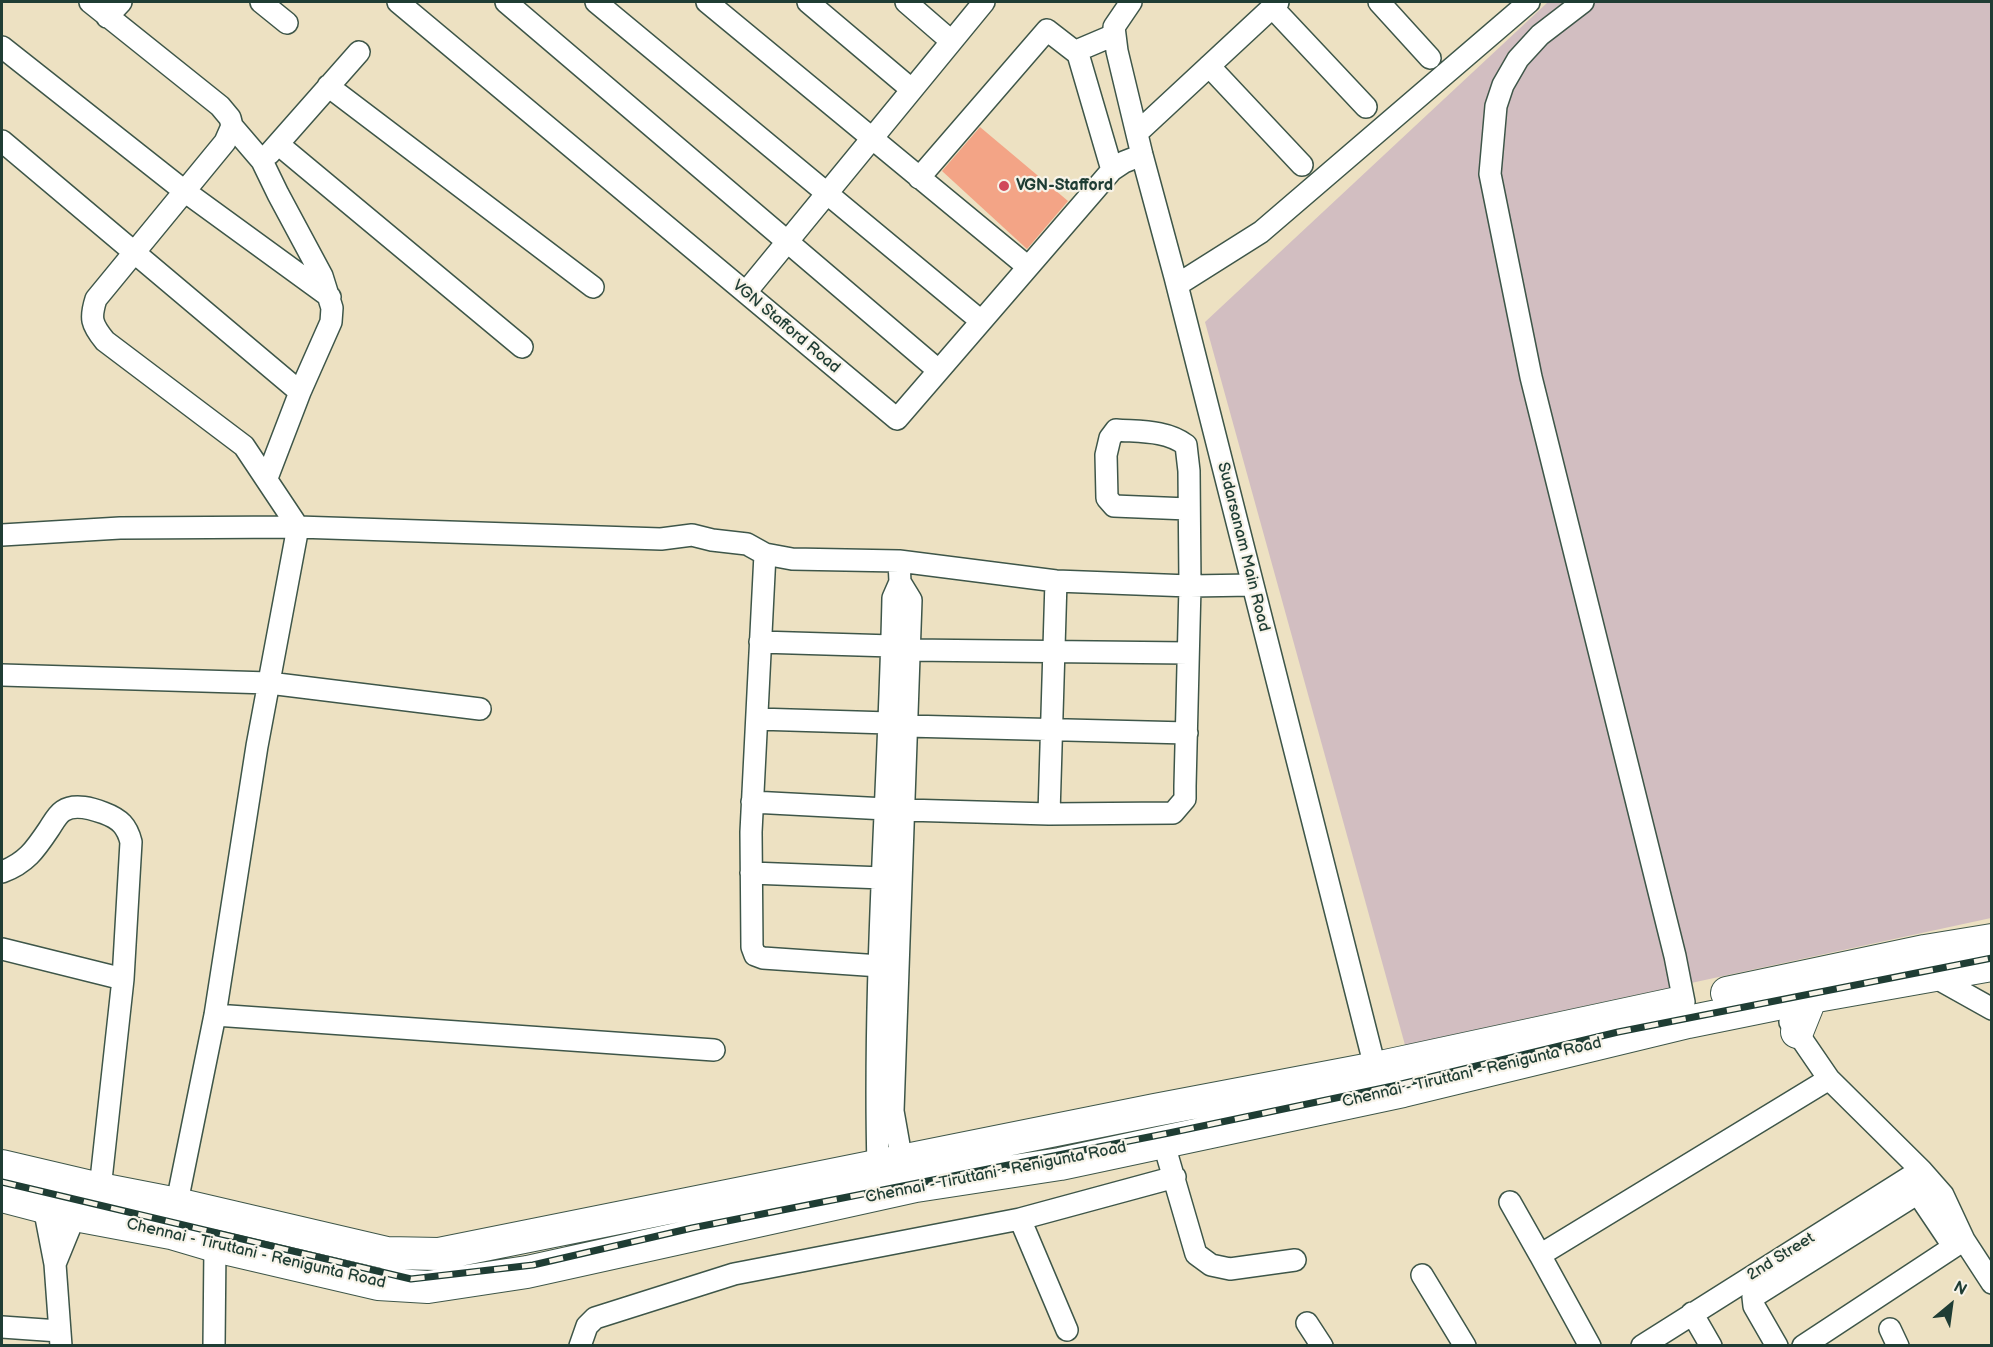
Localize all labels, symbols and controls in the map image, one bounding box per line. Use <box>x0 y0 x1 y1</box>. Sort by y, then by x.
place label: VGN-Stafford <box>1016 176 1113 196</box>
marker: VGN-Stafford <box>997 179 1011 193</box>
street label: VGN Stafford Road <box>728 276 844 378</box>
street label: Sudarsanam Main Road <box>1213 460 1273 634</box>
street label: Chennai - Tiruttani - Renigunta Road <box>1341 1034 1603 1112</box>
street label: Chennai - Tiruttani - Renigunta Road <box>864 1138 1128 1208</box>
street label: Chennai - Tiruttani - Renigunta Road <box>125 1215 387 1293</box>
street label: 2nd Street <box>1744 1229 1818 1285</box>
north arrow <box>1921 1275 1981 1335</box>
text: N <box>1950 1278 1970 1300</box>

